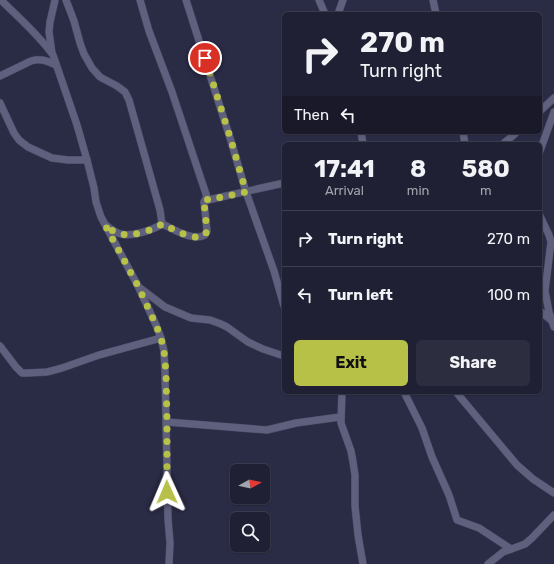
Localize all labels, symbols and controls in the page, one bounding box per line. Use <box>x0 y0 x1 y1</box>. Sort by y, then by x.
text: 270 m <box>360 26 445 59</box>
icon: right <box>294 28 346 80</box>
pin <box>188 41 222 75</box>
icon: arrive <box>194 47 216 69</box>
text: Turn right <box>360 60 442 82</box>
icon: left <box>337 104 359 126</box>
text: Then <box>294 106 329 124</box>
text: 17:41 <box>314 155 375 183</box>
text: 8 <box>410 155 426 183</box>
text: 580 <box>462 155 510 183</box>
text: Arrival <box>325 183 364 198</box>
text: min <box>407 183 429 198</box>
text: m <box>480 183 491 198</box>
icon: right <box>294 228 316 250</box>
text: Turn right <box>328 230 403 248</box>
text: 270 m <box>487 230 530 248</box>
icon: left <box>294 284 316 306</box>
text: Turn left <box>328 286 393 304</box>
text: 100 m <box>488 286 530 304</box>
button: Exit <box>294 340 408 386</box>
button: Share <box>416 340 530 386</box>
north arrow <box>230 464 270 504</box>
map controls <box>230 464 270 552</box>
position arrow <box>146 471 188 513</box>
button: search <box>230 512 270 552</box>

